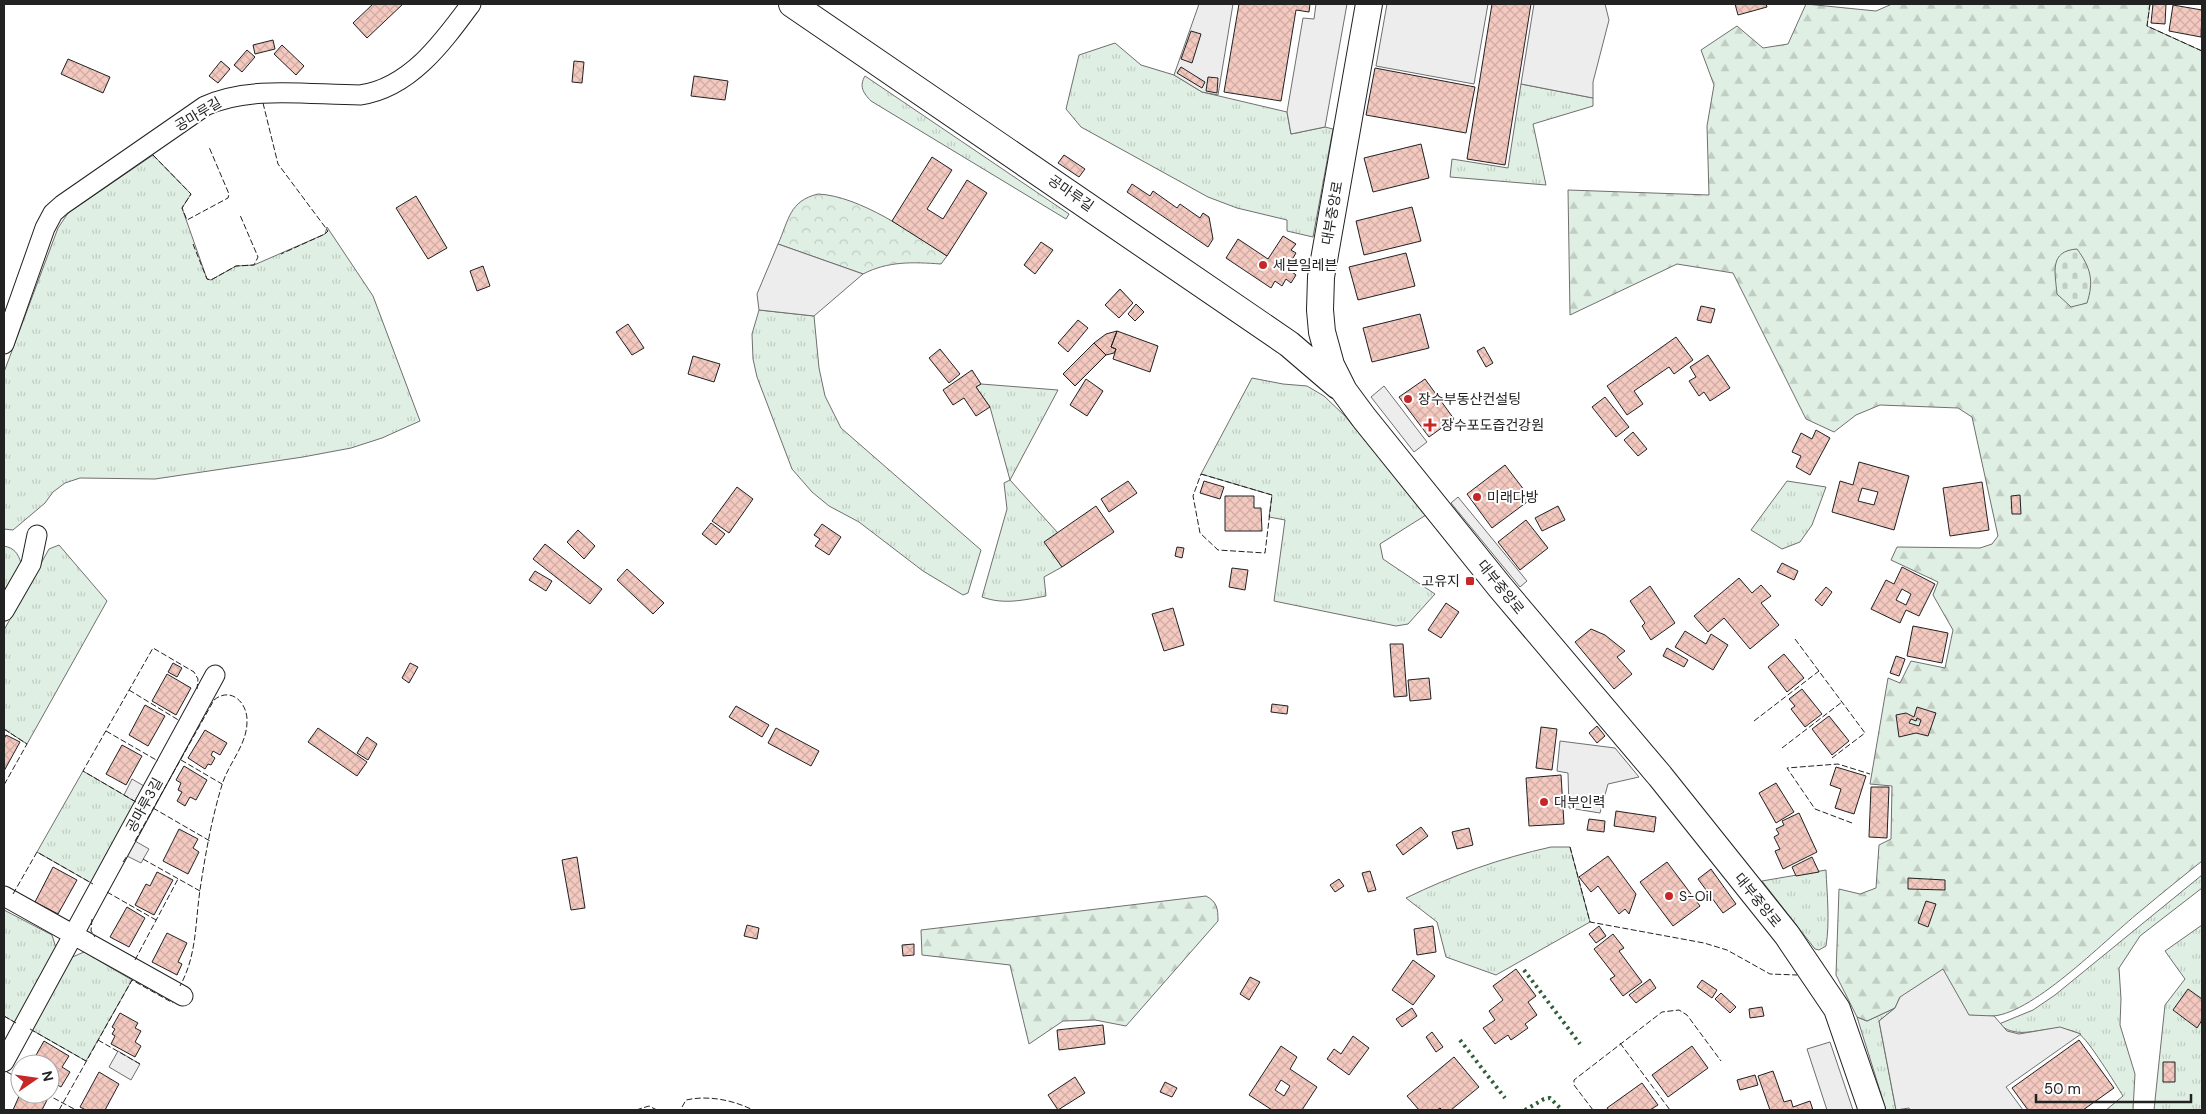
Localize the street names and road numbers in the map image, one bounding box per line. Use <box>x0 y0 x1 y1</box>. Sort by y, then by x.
street label: 공마루길 <box>171 93 225 135</box>
street label: 공마루길 <box>1045 171 1097 215</box>
street label: 대부중앙로 <box>1318 180 1346 246</box>
street label: 대부중앙로 <box>1474 556 1528 618</box>
street label: 공마루3길 <box>122 774 166 836</box>
street label: 대부중앙로 <box>1731 869 1785 931</box>

